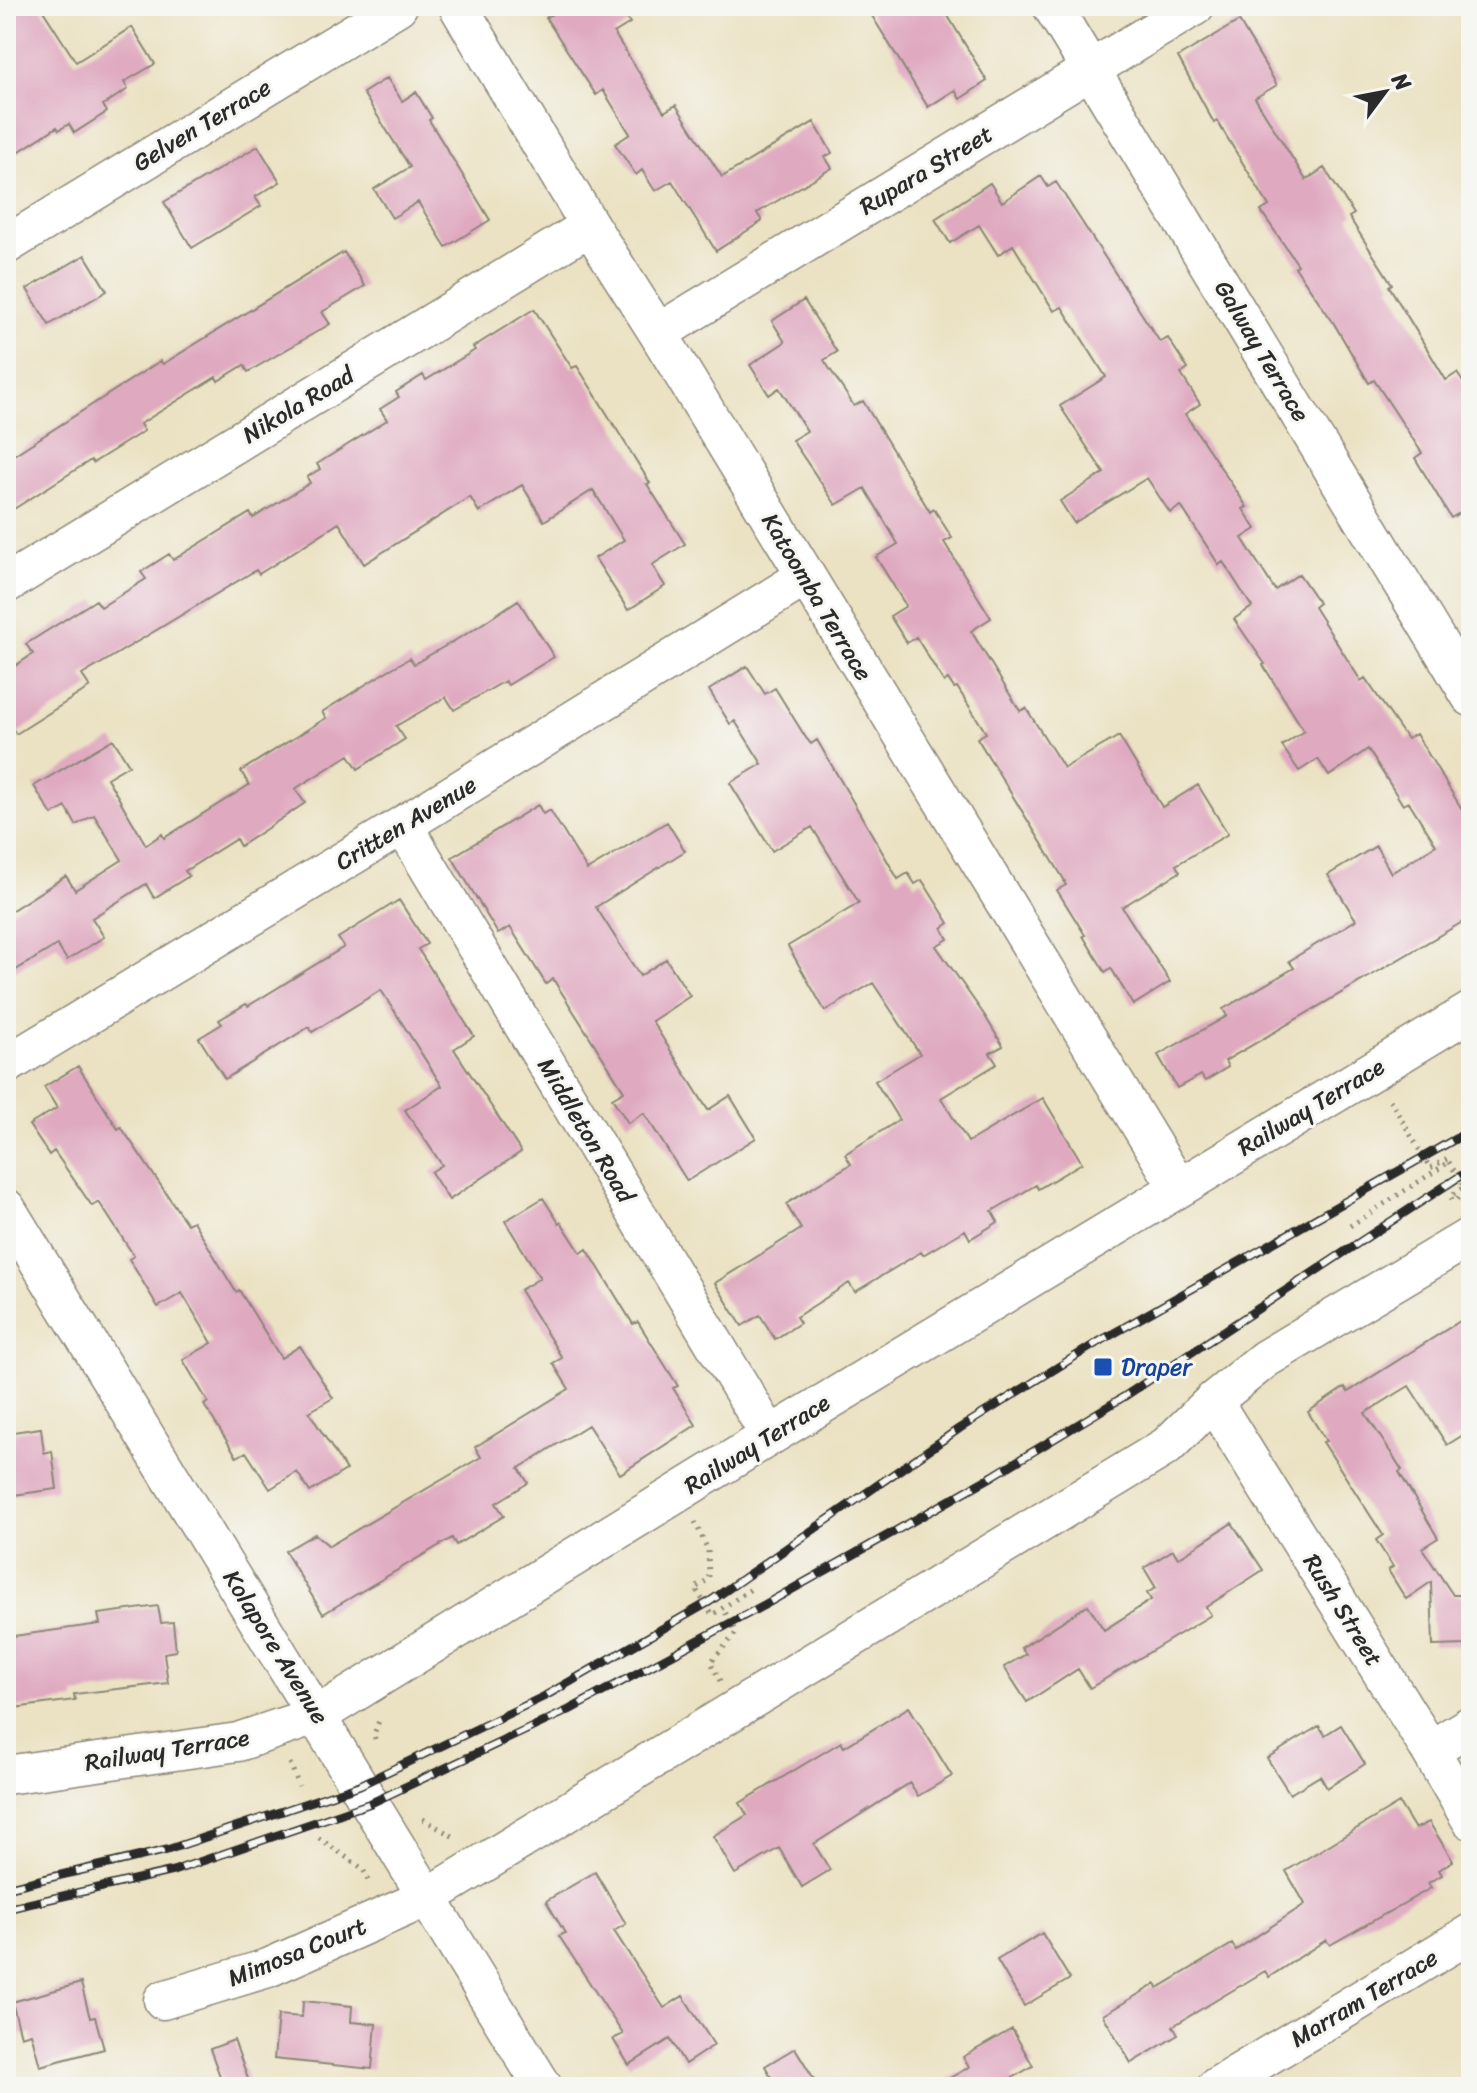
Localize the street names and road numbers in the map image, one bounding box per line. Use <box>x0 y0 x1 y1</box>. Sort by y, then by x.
street label: Gelven Terrace <box>124 67 280 183</box>
street label: Rupara Street <box>851 113 1001 227</box>
street label: Galway Terrace <box>1203 272 1321 430</box>
street label: Nikola Road <box>234 354 363 455</box>
street label: Katoomba Terrace <box>750 505 884 689</box>
street label: Critten Avenue <box>327 764 485 882</box>
street label: Railway Terrace <box>1229 1046 1393 1168</box>
street label: Middleton Road <box>526 1049 647 1212</box>
street label: Railway Terrace <box>675 1382 839 1506</box>
street label: Rush Street <box>1292 1545 1394 1675</box>
street label: Kolapore Avenue <box>212 1561 340 1733</box>
street label: Railway Terrace <box>82 1716 253 1784</box>
street label: Mimosa Court <box>221 1905 373 1999</box>
street label: Marram Terrace <box>1282 1937 1446 2059</box>

